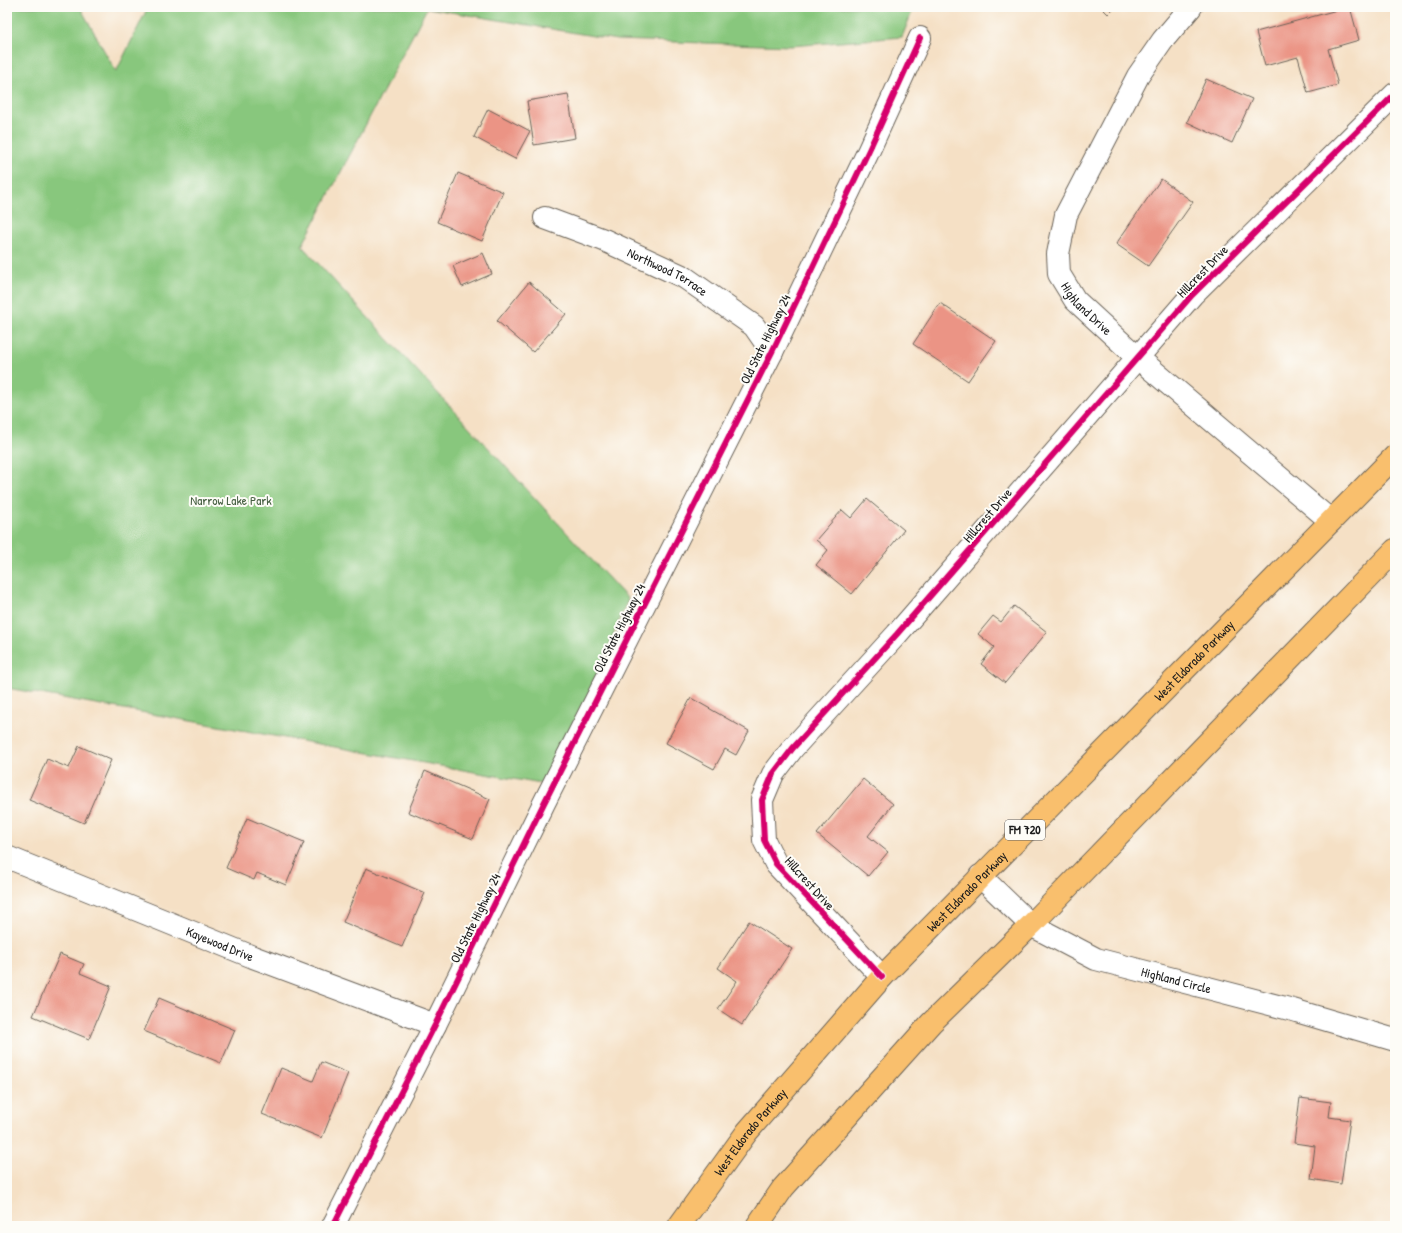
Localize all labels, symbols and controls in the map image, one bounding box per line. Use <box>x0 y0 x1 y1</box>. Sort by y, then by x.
street label: Hillcrest Drive <box>1172 241 1232 301</box>
street label: Northwood Terrace <box>625 243 711 300</box>
street label: Highland Drive <box>1057 279 1116 339</box>
street label: Old State Highway 24 <box>735 291 795 387</box>
street label: Hillcrest Drive <box>958 484 1016 546</box>
park label: Narrow Lake Park <box>190 491 272 509</box>
street label: Old State Highway 24 <box>589 580 649 676</box>
street label: West Eldorado Parkway <box>1150 615 1238 705</box>
road number: FM 720 <box>1005 820 1045 840</box>
street label: West Eldorado Parkway <box>923 846 1011 936</box>
street label: Hillcrest Drive <box>781 852 839 914</box>
street label: Old State Highway 24 <box>445 870 505 966</box>
street label: Kayewood Drive <box>183 922 257 965</box>
street label: Highland Circle <box>1139 962 1213 997</box>
street label: West Eldorado Parkway <box>709 1084 791 1179</box>

